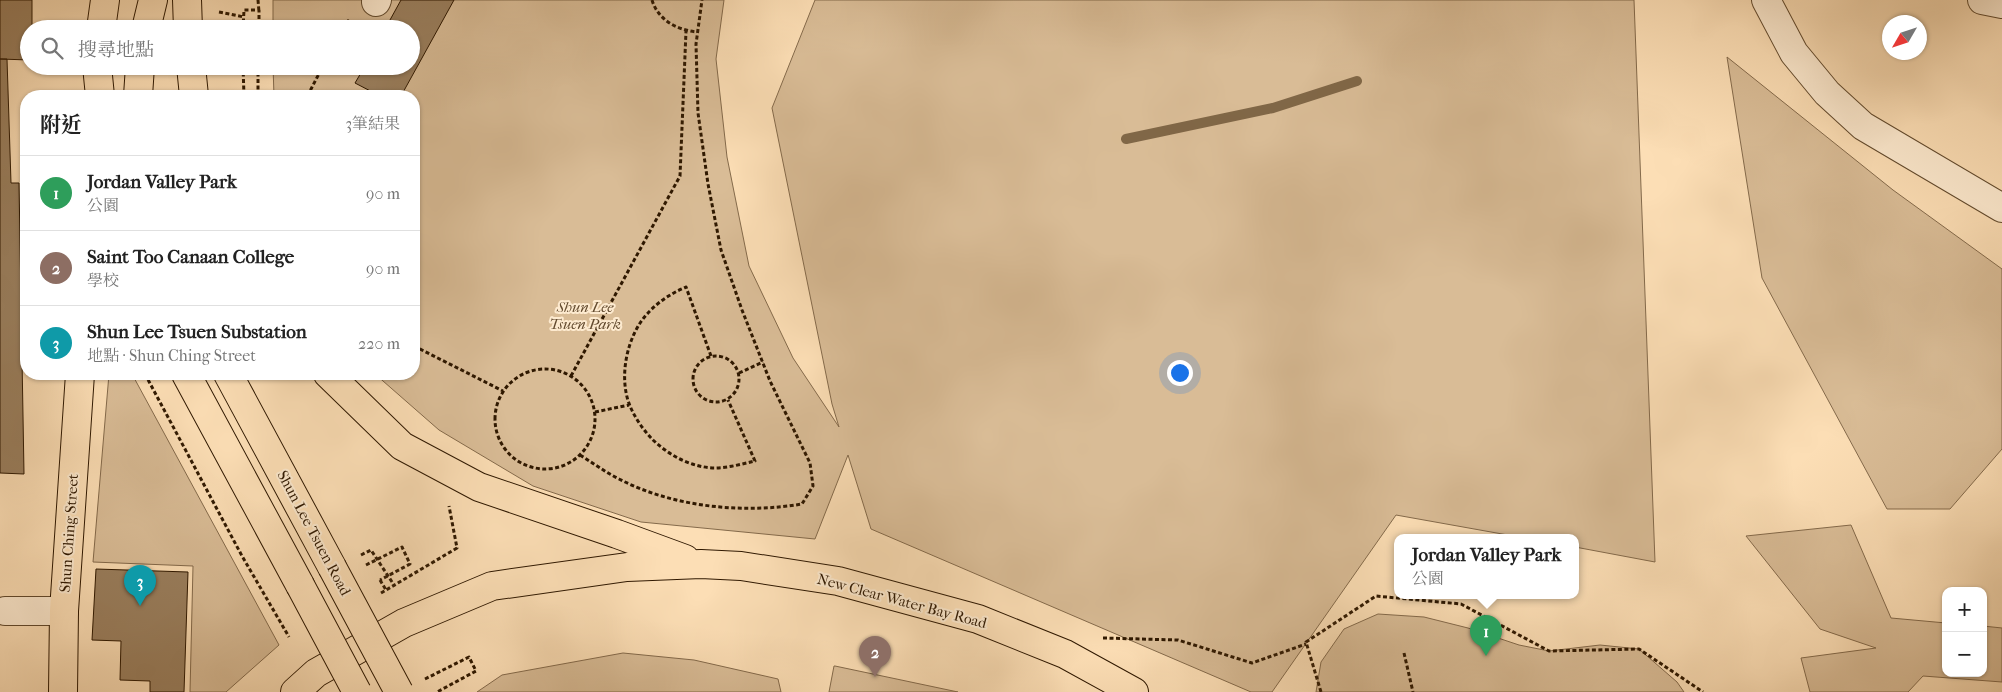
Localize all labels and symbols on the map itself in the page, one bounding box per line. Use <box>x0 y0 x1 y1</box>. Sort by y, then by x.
north arrow <box>1882 15 1927 60</box>
park label: Shun Lee Tsuen Park <box>549 298 621 333</box>
your location <box>1167 360 1193 386</box>
street label: Shun Lee Tsuen Road <box>273 467 355 599</box>
street label: Shun Ching Street <box>56 472 82 593</box>
pin: 3 <box>124 565 156 606</box>
street label: New Clear Water Bay Road <box>815 570 990 633</box>
pin: 1 <box>1470 615 1502 656</box>
pin: 2 <box>859 636 891 677</box>

